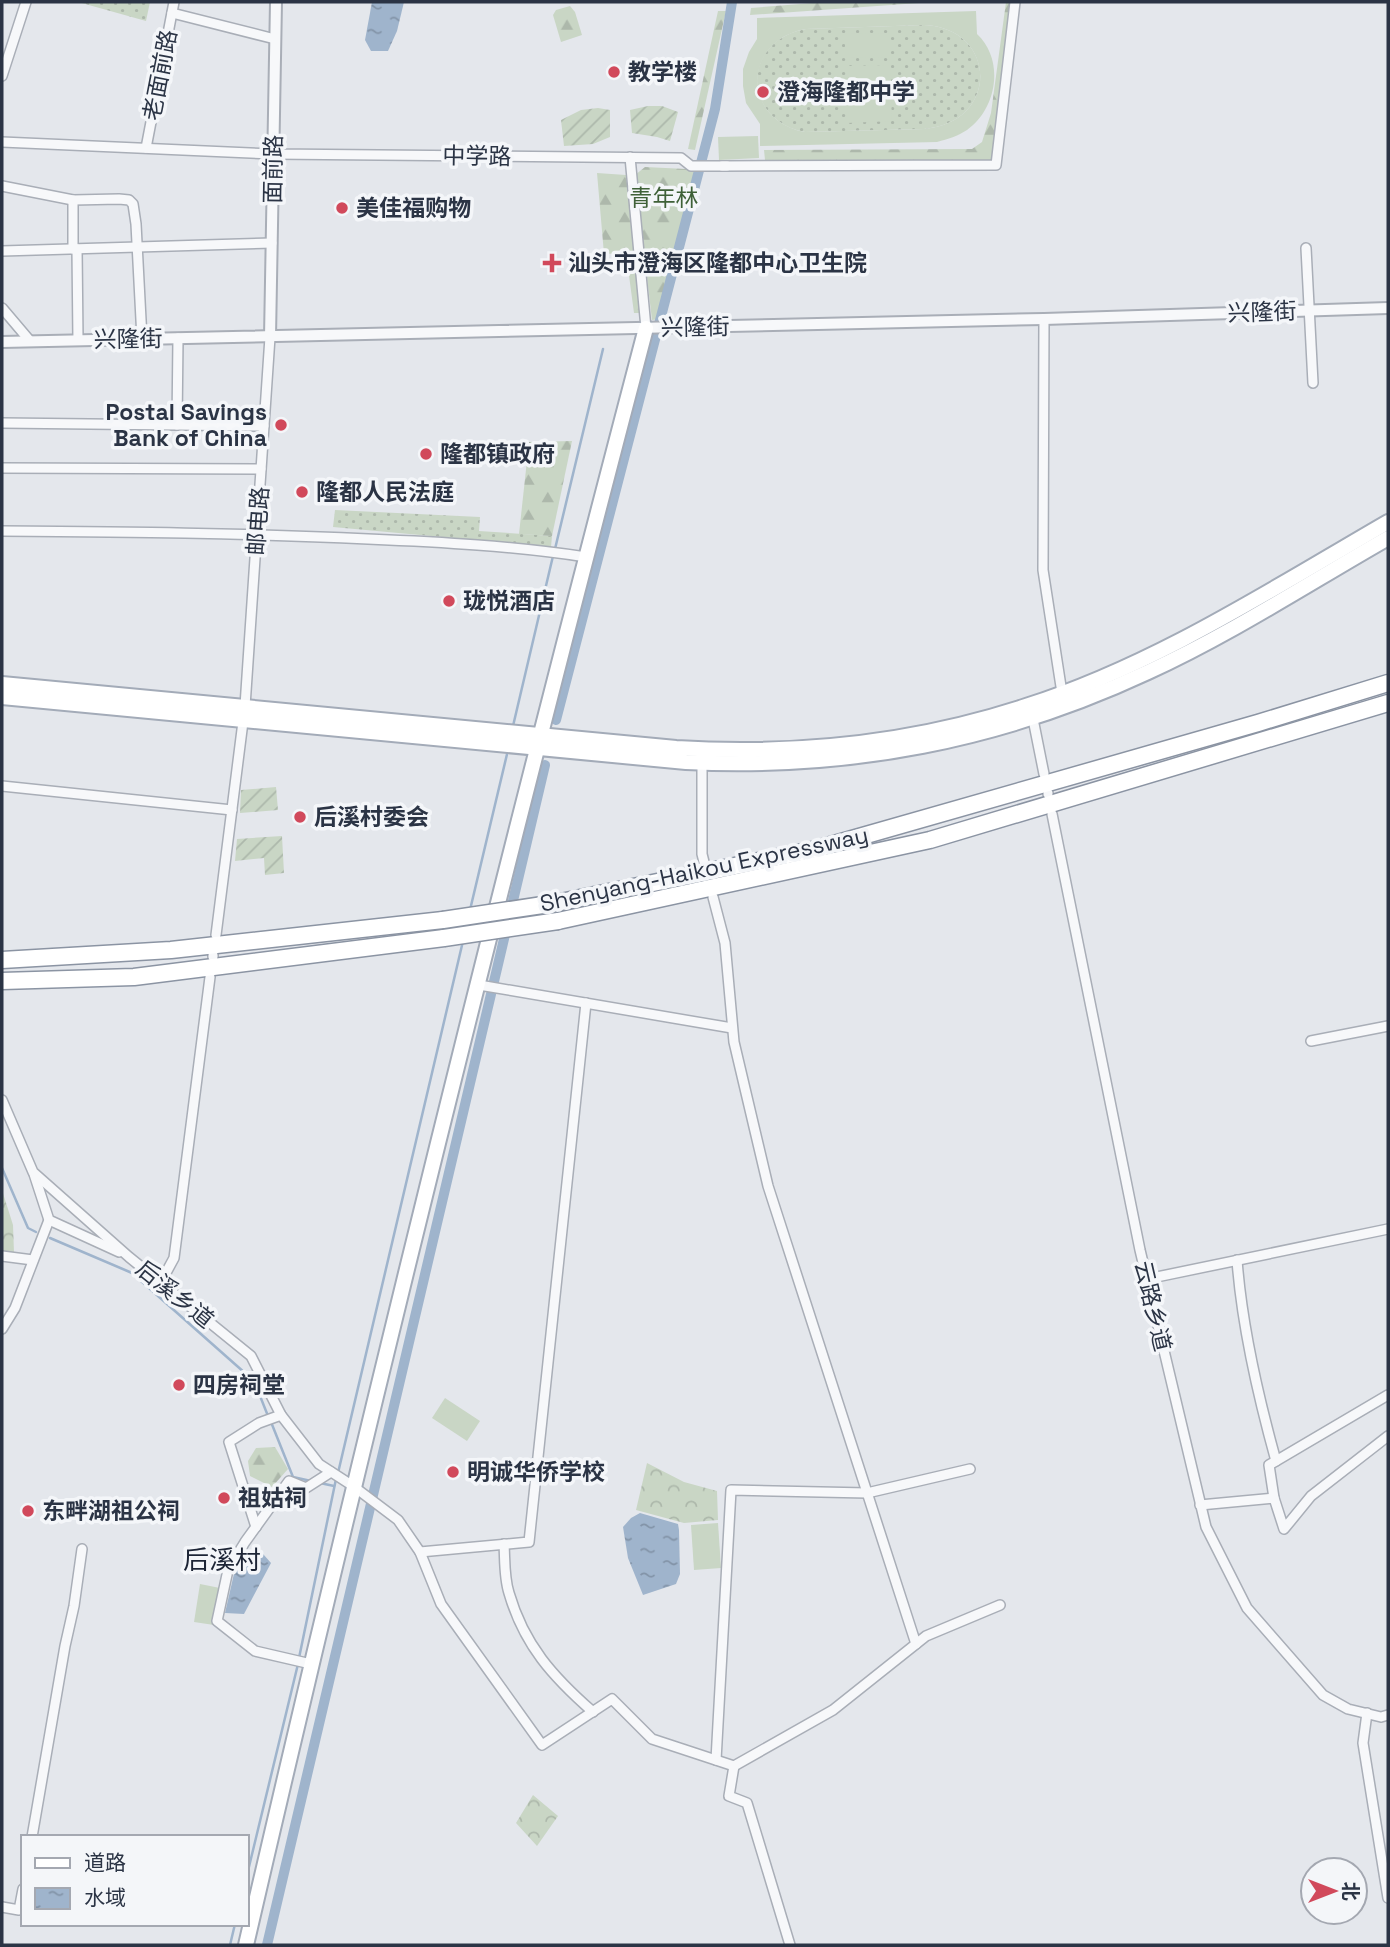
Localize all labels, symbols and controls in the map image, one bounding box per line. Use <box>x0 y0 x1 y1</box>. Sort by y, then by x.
street label: 老面前路 <box>136 27 184 123</box>
place label: 教学楼 <box>628 57 697 87</box>
marker: 教学楼 <box>606 64 622 80</box>
place label: 澄海隆都中学 <box>777 77 915 107</box>
marker: 澄海隆都中学 <box>755 84 771 100</box>
street label: 面前路 <box>257 134 289 204</box>
street label: 中学路 <box>442 140 512 172</box>
park label: 青年林 <box>630 183 699 213</box>
place label: 美佳福购物 <box>356 193 471 223</box>
marker: 美佳福购物 <box>334 200 350 216</box>
place label: 汕头市澄海区隆都中心卫生院 <box>568 248 867 278</box>
marker: 汕头市澄海区隆都中心卫生院 <box>542 253 562 273</box>
street label: 兴隆街 <box>1227 296 1297 328</box>
street label: 兴隆街 <box>660 311 730 343</box>
street label: 兴隆街 <box>93 323 163 355</box>
place label: Postal Savings Bank of China <box>106 397 267 453</box>
marker: Postal Savings Bank of China <box>273 417 289 433</box>
place label: 隆都镇政府 <box>440 439 555 469</box>
marker: 隆都镇政府 <box>418 446 434 462</box>
place label: 隆都人民法庭 <box>316 477 454 507</box>
marker: 隆都人民法庭 <box>294 484 310 500</box>
street label: 邮电路 <box>241 486 275 556</box>
place label: 珑悦酒店 <box>463 586 555 616</box>
marker: 珑悦酒店 <box>441 593 457 609</box>
place label: 后溪村委会 <box>314 802 429 832</box>
marker: 后溪村委会 <box>292 809 308 825</box>
street label: Shenyang-Haikou Expressway <box>537 820 871 918</box>
street label: 后溪乡道 <box>130 1253 220 1335</box>
street label: 云路乡道 <box>1128 1258 1178 1354</box>
place label: 四房祠堂 <box>193 1370 285 1400</box>
marker: 四房祠堂 <box>171 1377 187 1393</box>
place label: 明诚华侨学校 <box>467 1457 605 1487</box>
marker: 明诚华侨学校 <box>445 1464 461 1480</box>
place label: 祖姑祠 <box>238 1483 307 1513</box>
marker: 祖姑祠 <box>216 1490 232 1506</box>
place label: 东畔湖祖公祠 <box>42 1496 180 1526</box>
marker: 东畔湖祖公祠 <box>20 1503 36 1519</box>
district label: 后溪村 <box>183 1543 261 1577</box>
legend <box>21 1835 248 1926</box>
text: 道路 <box>84 1849 126 1876</box>
north arrow <box>1299 1856 1369 1926</box>
text: 北 <box>1338 1881 1363 1901</box>
text: 水域 <box>84 1884 126 1911</box>

